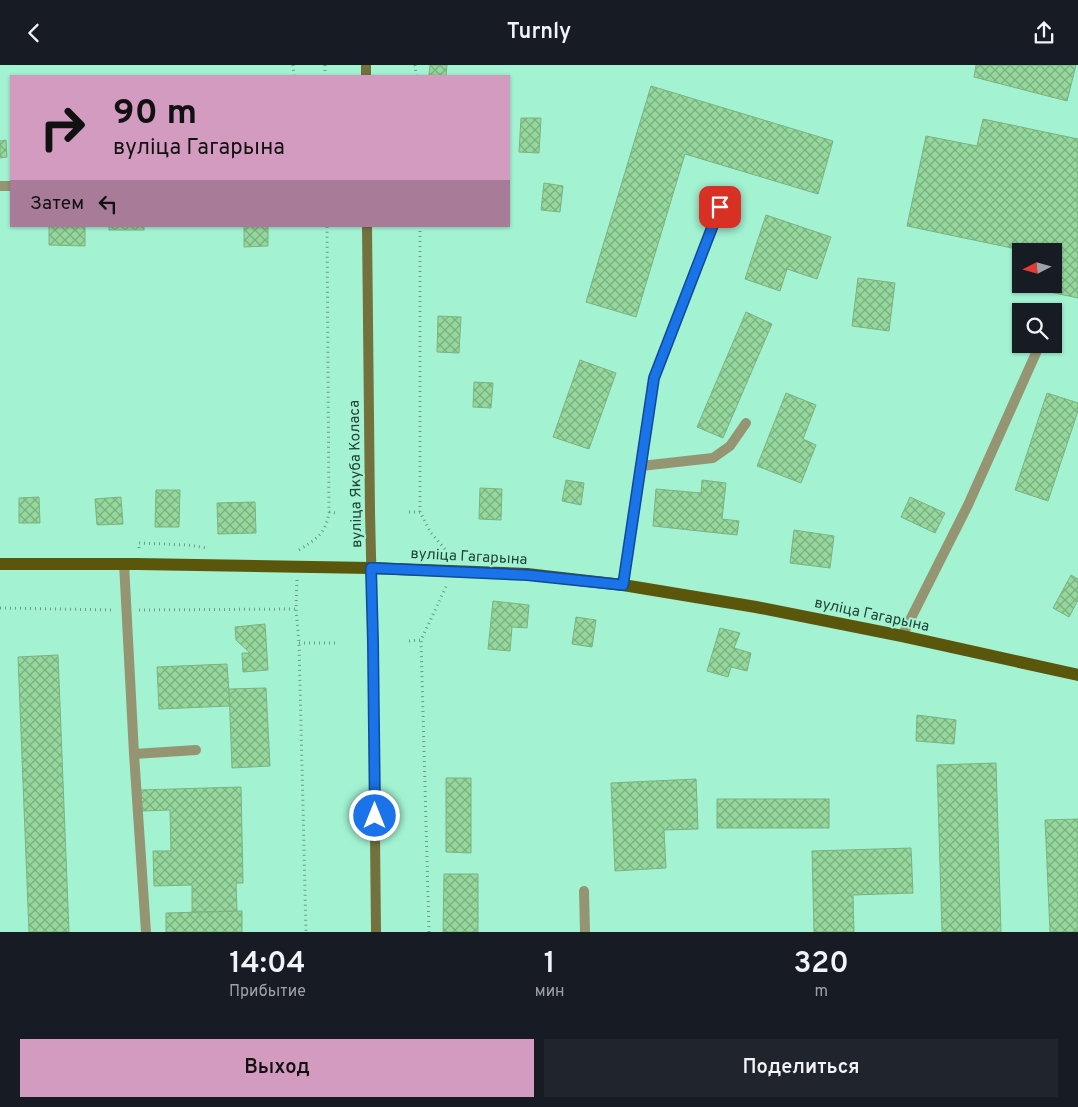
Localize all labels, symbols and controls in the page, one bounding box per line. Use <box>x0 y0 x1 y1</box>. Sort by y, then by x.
icon: back <box>20 19 48 47</box>
text: Turnly <box>507 19 571 46</box>
icon: share <box>1030 19 1058 47</box>
text: 90 m <box>113 92 197 136</box>
icon: right <box>30 95 95 160</box>
text: вуліца Гагарына <box>113 135 285 162</box>
pin <box>699 186 741 228</box>
icon: left <box>94 190 122 218</box>
text: Затем <box>30 192 84 216</box>
icon: arrive <box>706 193 734 221</box>
north arrow <box>1012 243 1062 293</box>
map controls <box>1012 243 1062 353</box>
button: search <box>1012 303 1062 353</box>
street label: вуліца Якуба Коласа <box>346 400 367 548</box>
street label: вуліца Гагарына <box>410 545 528 570</box>
street label: вуліца Гагарына <box>812 594 931 637</box>
position arrow <box>348 789 400 841</box>
text: 14:04 <box>229 946 306 983</box>
text: 1 <box>544 946 556 983</box>
text: 320 <box>794 946 849 983</box>
text: Прибытие <box>229 982 306 1002</box>
text: мин <box>535 982 565 1002</box>
text: m <box>815 982 828 1002</box>
button: Выход <box>20 1039 534 1097</box>
button: Поделиться <box>544 1039 1058 1097</box>

